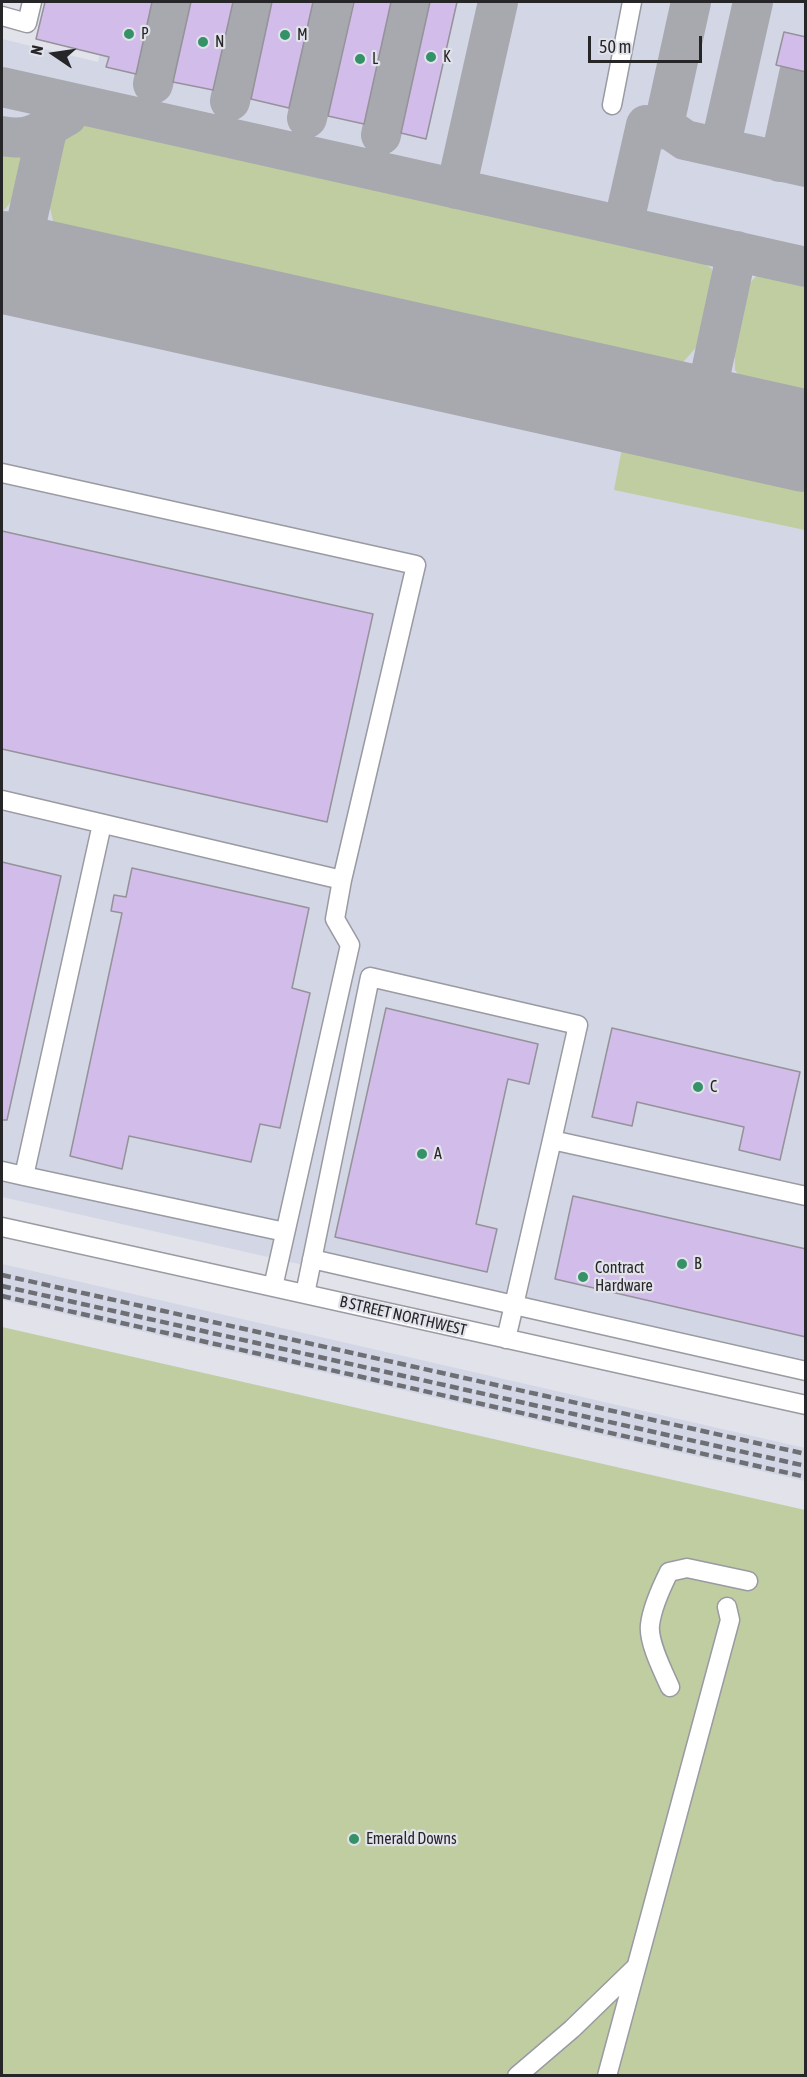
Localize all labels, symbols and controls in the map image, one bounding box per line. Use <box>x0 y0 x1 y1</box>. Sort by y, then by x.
north arrow <box>24 24 84 84</box>
place label: P <box>141 24 149 44</box>
scale bar <box>591 24 705 62</box>
place label: M <box>297 25 308 45</box>
marker: P <box>122 27 136 41</box>
marker: M <box>278 28 292 42</box>
place label: N <box>215 32 224 52</box>
marker: N <box>196 35 210 49</box>
text: 50 m <box>599 36 631 57</box>
text: N <box>27 43 46 57</box>
place label: K <box>443 47 451 67</box>
place label: L <box>372 49 378 69</box>
marker: K <box>424 50 438 64</box>
marker: L <box>353 52 367 66</box>
place label: C <box>710 1077 717 1097</box>
marker: C <box>691 1080 705 1094</box>
place label: A <box>434 1144 442 1164</box>
marker: A <box>415 1147 429 1161</box>
place label: B <box>694 1254 702 1274</box>
marker: B <box>675 1257 689 1271</box>
place label: Contract Hardware <box>595 1258 653 1296</box>
marker: Contract Hardware <box>576 1270 590 1284</box>
street label: B STREET NORTHWEST <box>338 1292 468 1340</box>
place label: Emerald Downs <box>366 1829 457 1849</box>
marker: Emerald Downs <box>347 1832 361 1846</box>

